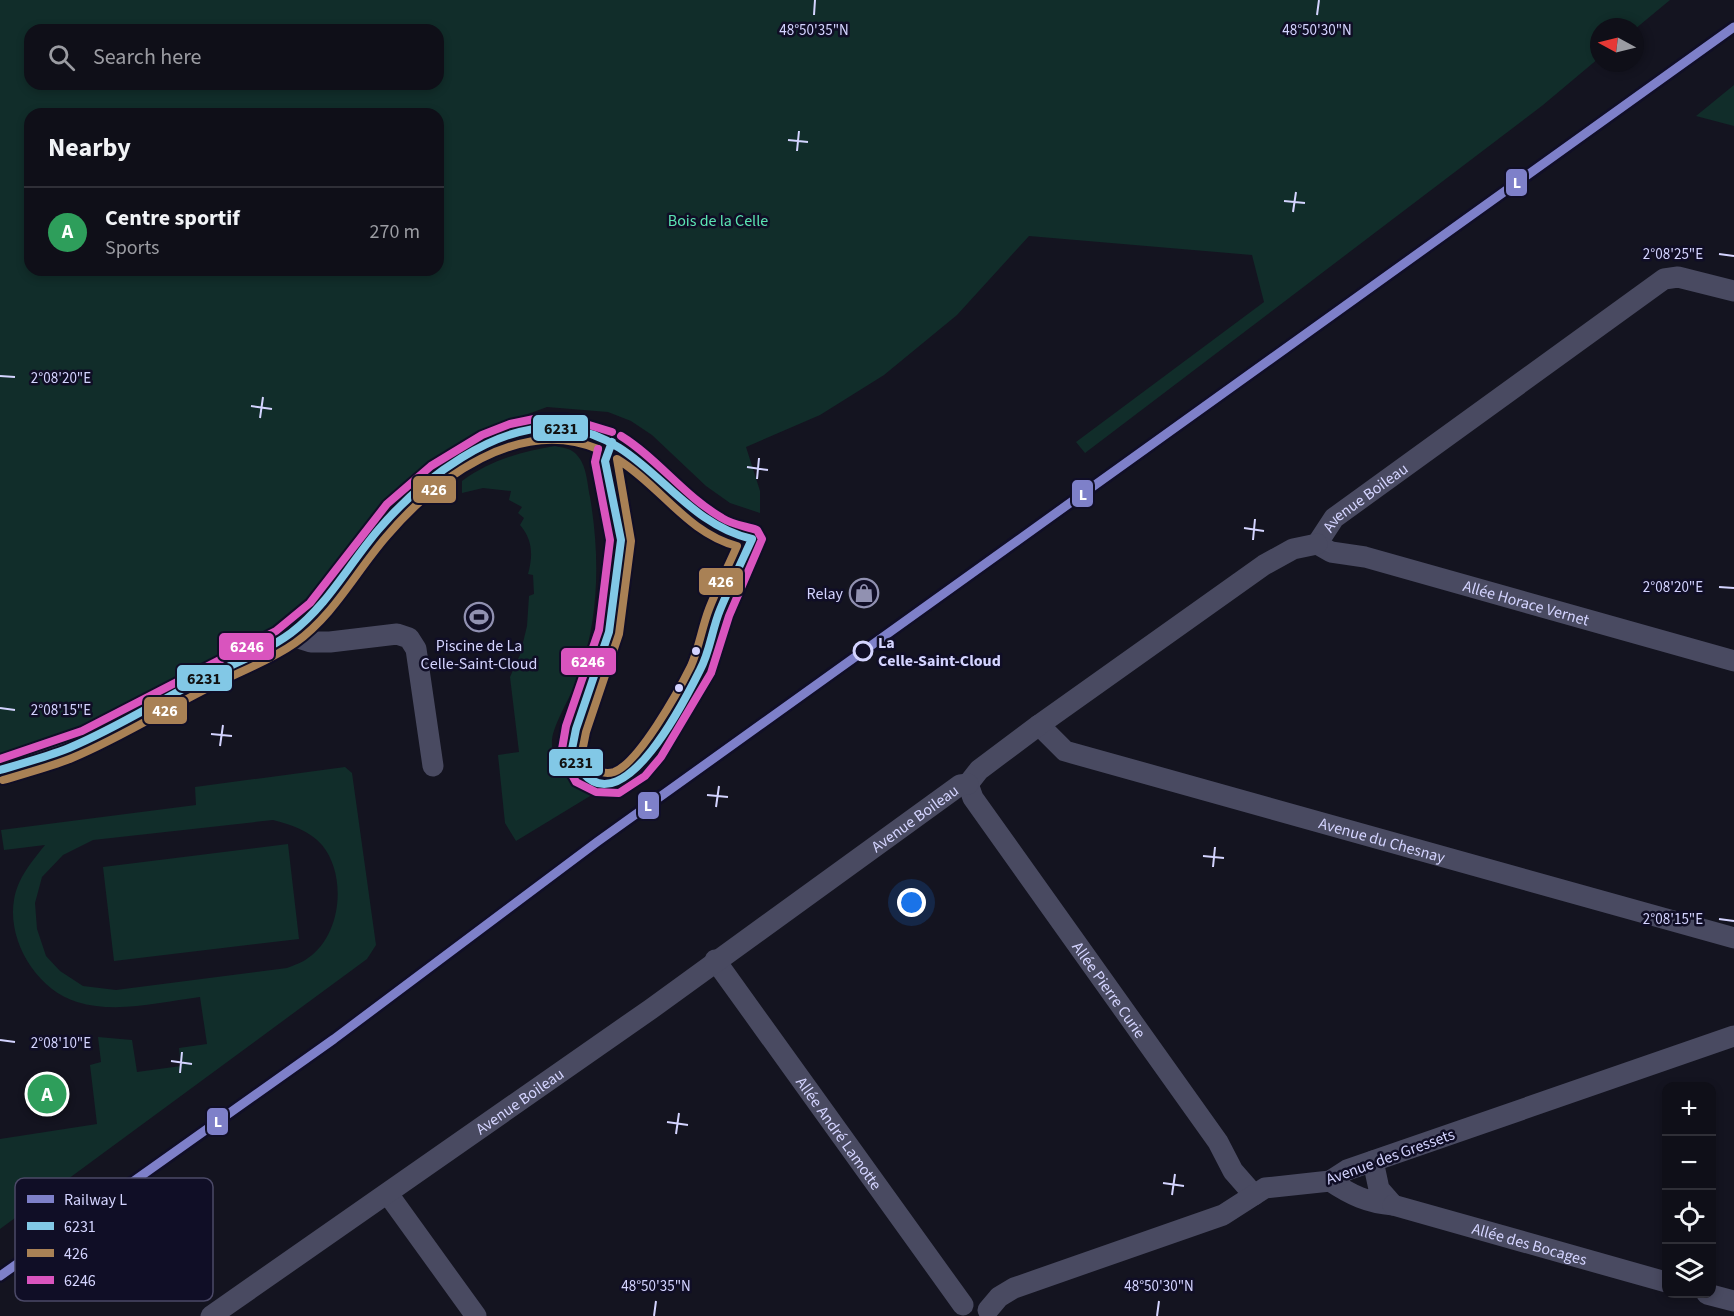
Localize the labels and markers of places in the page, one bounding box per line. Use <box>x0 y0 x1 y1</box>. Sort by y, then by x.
shop icon: Relay <box>848 577 880 609</box>
place label: Relay <box>807 583 844 605</box>
sports icon: Piscine de La Celle-Saint-Cloud <box>463 601 495 633</box>
place label: La Celle-Saint-Cloud <box>878 632 1001 672</box>
place label: Piscine de La Celle-Saint-Cloud <box>421 635 537 675</box>
marker: La Celle-Saint-Cloud <box>853 641 873 661</box>
unlabelled marker <box>690 645 702 657</box>
unlabelled marker <box>673 682 685 694</box>
pin: A <box>28 1072 66 1116</box>

